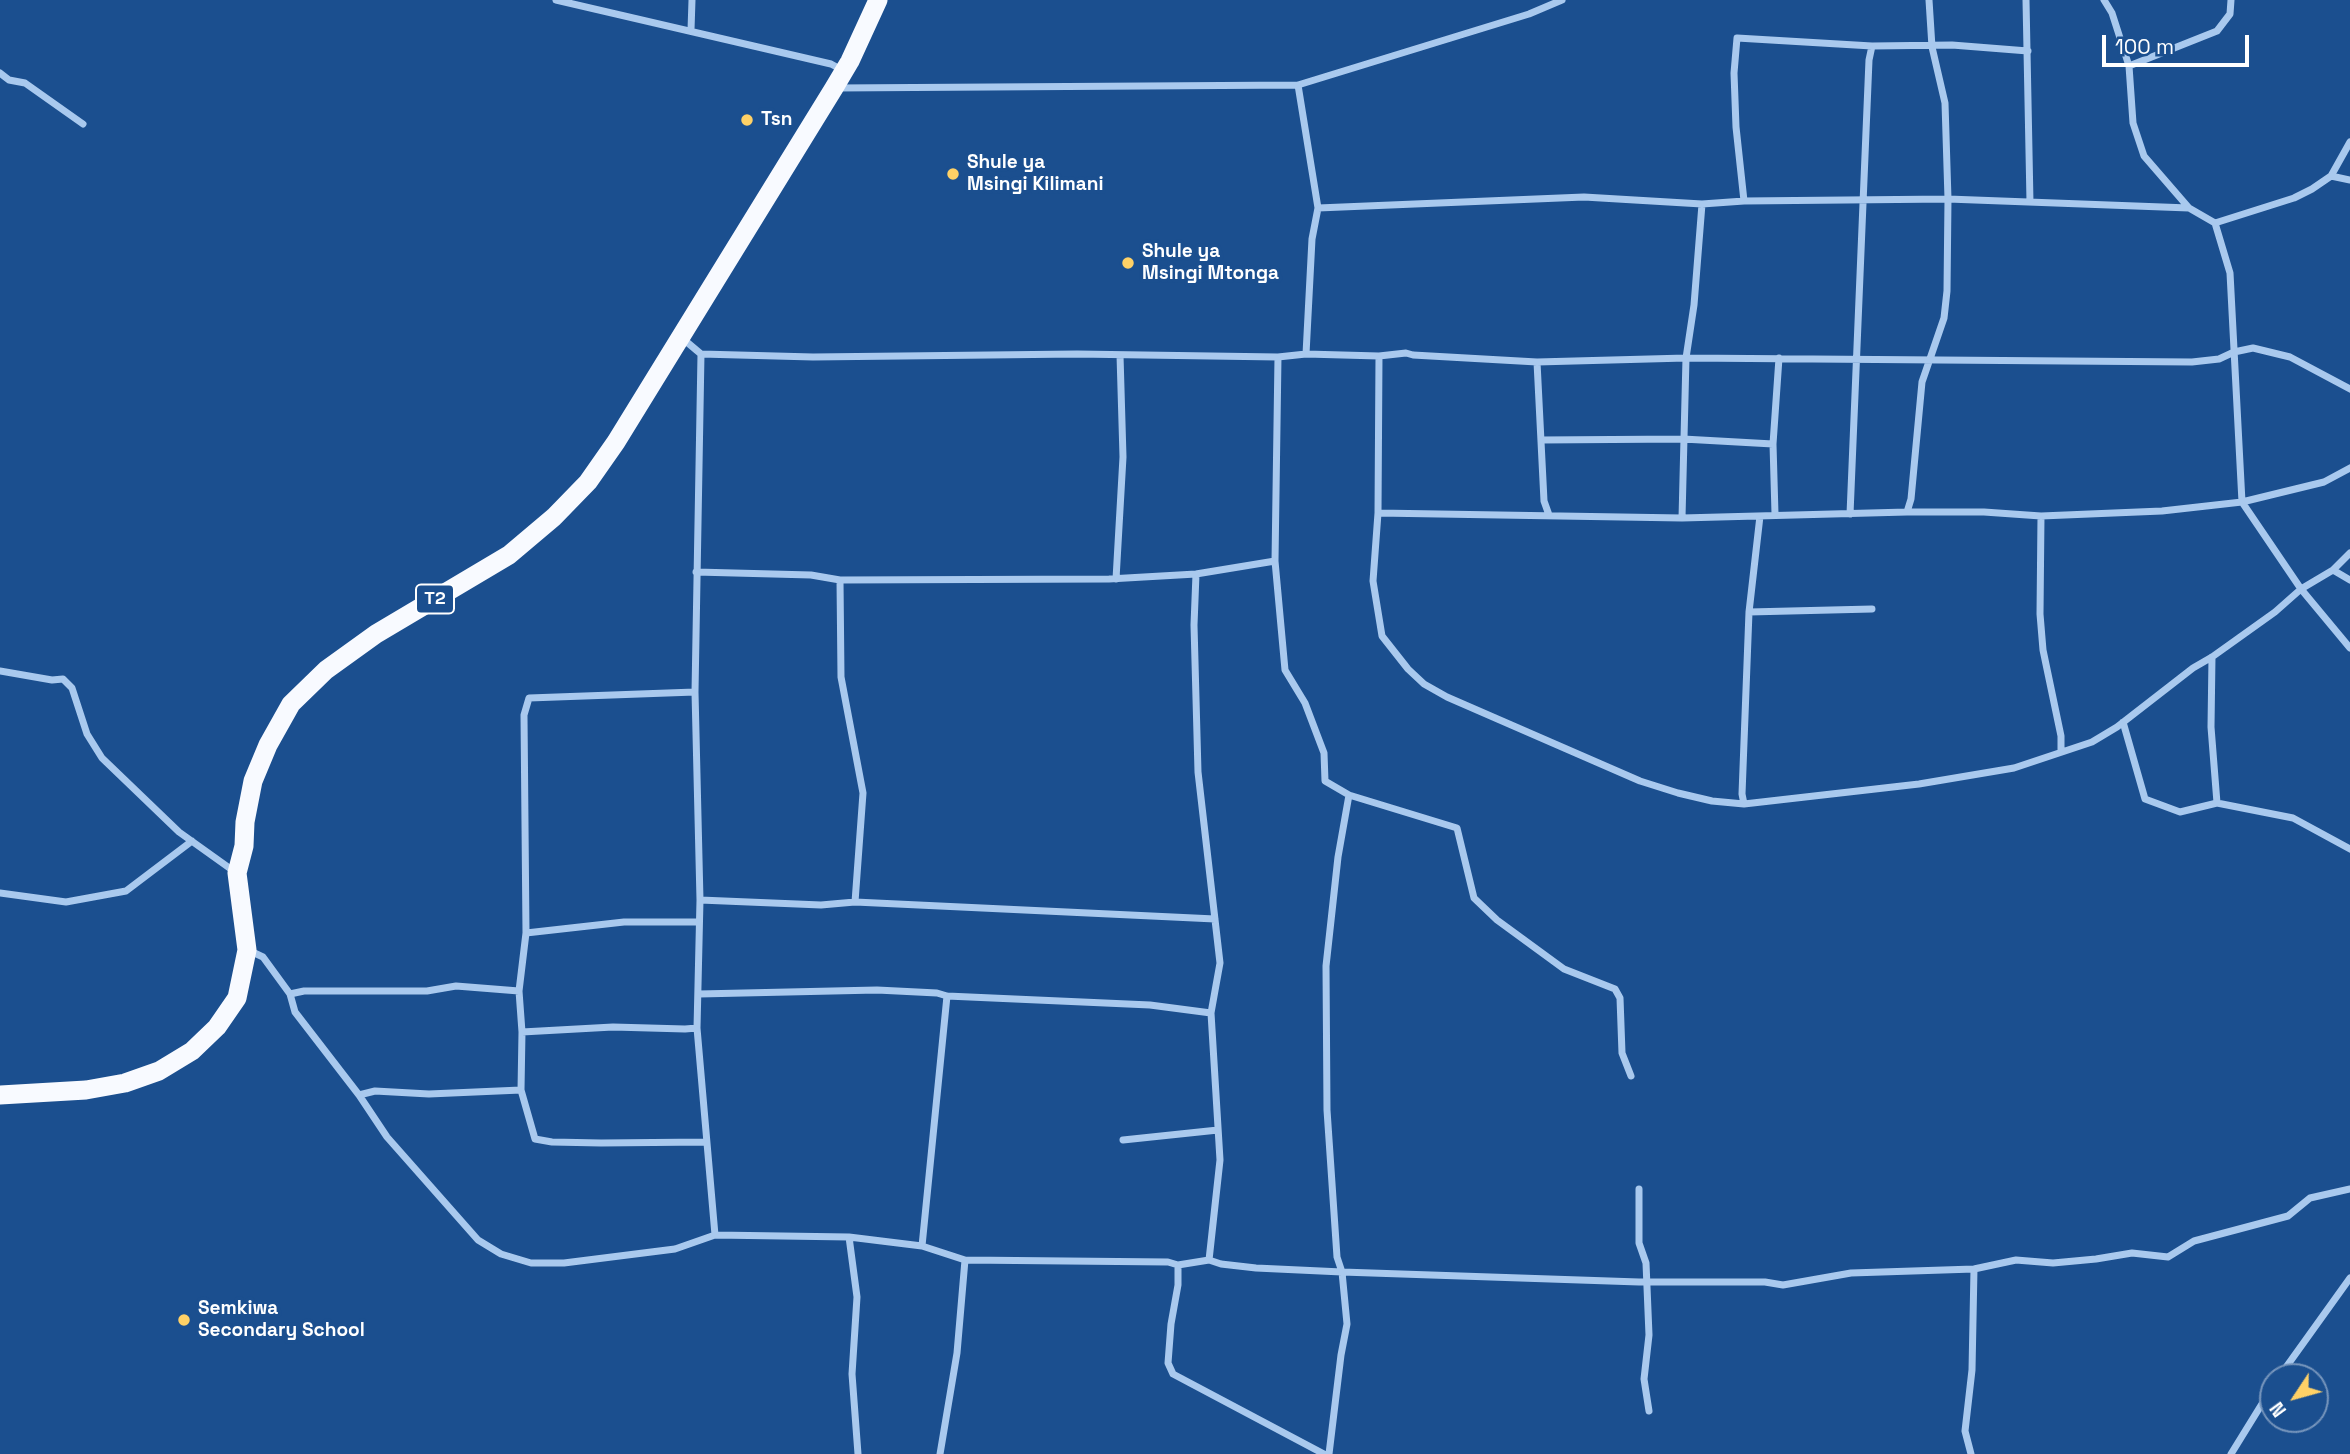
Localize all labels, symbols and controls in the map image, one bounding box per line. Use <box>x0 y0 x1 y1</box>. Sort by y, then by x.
scale bar <box>2105 21 2252 65</box>
text: 100 m <box>2115 33 2174 60</box>
place label: Tsn <box>761 109 792 131</box>
marker: Tsn <box>739 112 755 128</box>
place label: Shule ya Msingi Kilimani <box>967 152 1103 196</box>
marker: Shule ya Msingi Kilimani <box>945 166 961 182</box>
place label: Shule ya Msingi Mtonga <box>1142 241 1279 285</box>
marker: Shule ya Msingi Mtonga <box>1120 255 1136 271</box>
road number: T2 <box>416 584 454 614</box>
place label: Semkiwa Secondary School <box>198 1298 365 1342</box>
marker: Semkiwa Secondary School <box>176 1312 192 1328</box>
north arrow <box>2259 1363 2329 1433</box>
text: N <box>2264 1397 2292 1422</box>

